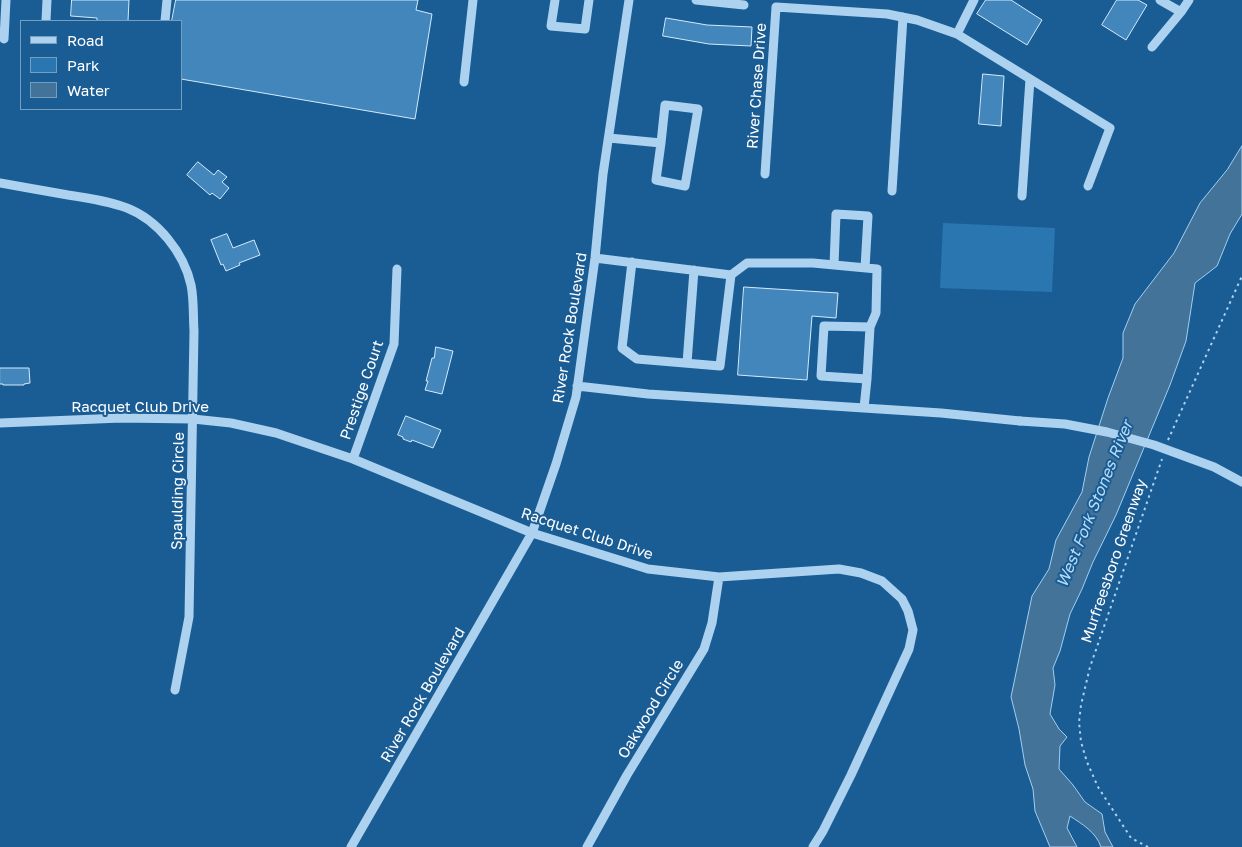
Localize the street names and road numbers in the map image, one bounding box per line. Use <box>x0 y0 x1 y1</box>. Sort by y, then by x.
street label: River Chase Drive <box>744 22 770 150</box>
street label: River Rock Boulevard <box>549 251 591 405</box>
street label: Prestige Court <box>337 338 387 442</box>
street label: Racquet Club Drive <box>71 398 209 416</box>
street label: Spaulding Circle <box>168 432 188 550</box>
street label: Murfreesboro Greenway <box>1077 477 1151 645</box>
street label: Racquet Club Drive <box>519 504 655 564</box>
street label: River Rock Boulevard <box>377 624 469 766</box>
street label: Oakwood Circle <box>614 656 688 762</box>

